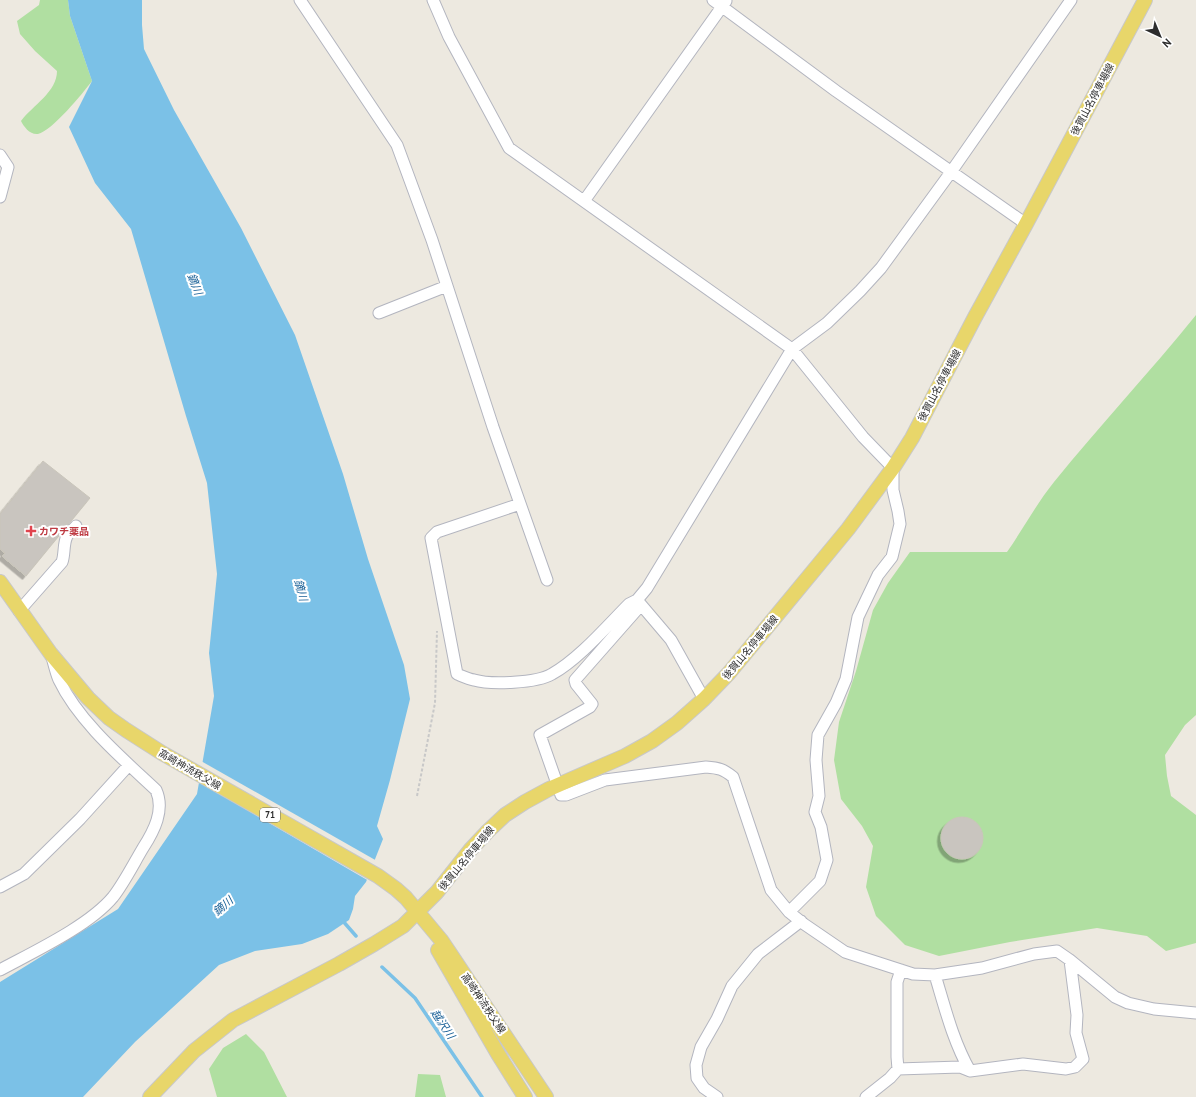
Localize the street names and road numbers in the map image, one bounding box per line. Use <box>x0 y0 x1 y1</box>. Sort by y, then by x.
street label: 後賀山名停車場線 <box>1068 61 1117 138</box>
street label: 後賀山名停車場線 <box>915 347 964 424</box>
street label: 後賀山名停車場線 <box>720 613 781 682</box>
street label: 高崎神流秩父線 <box>156 746 223 793</box>
road number: 71 <box>260 808 280 822</box>
street label: 後賀山名停車場線 <box>436 824 497 893</box>
street label: 高崎神流秩父線 <box>459 971 509 1036</box>

